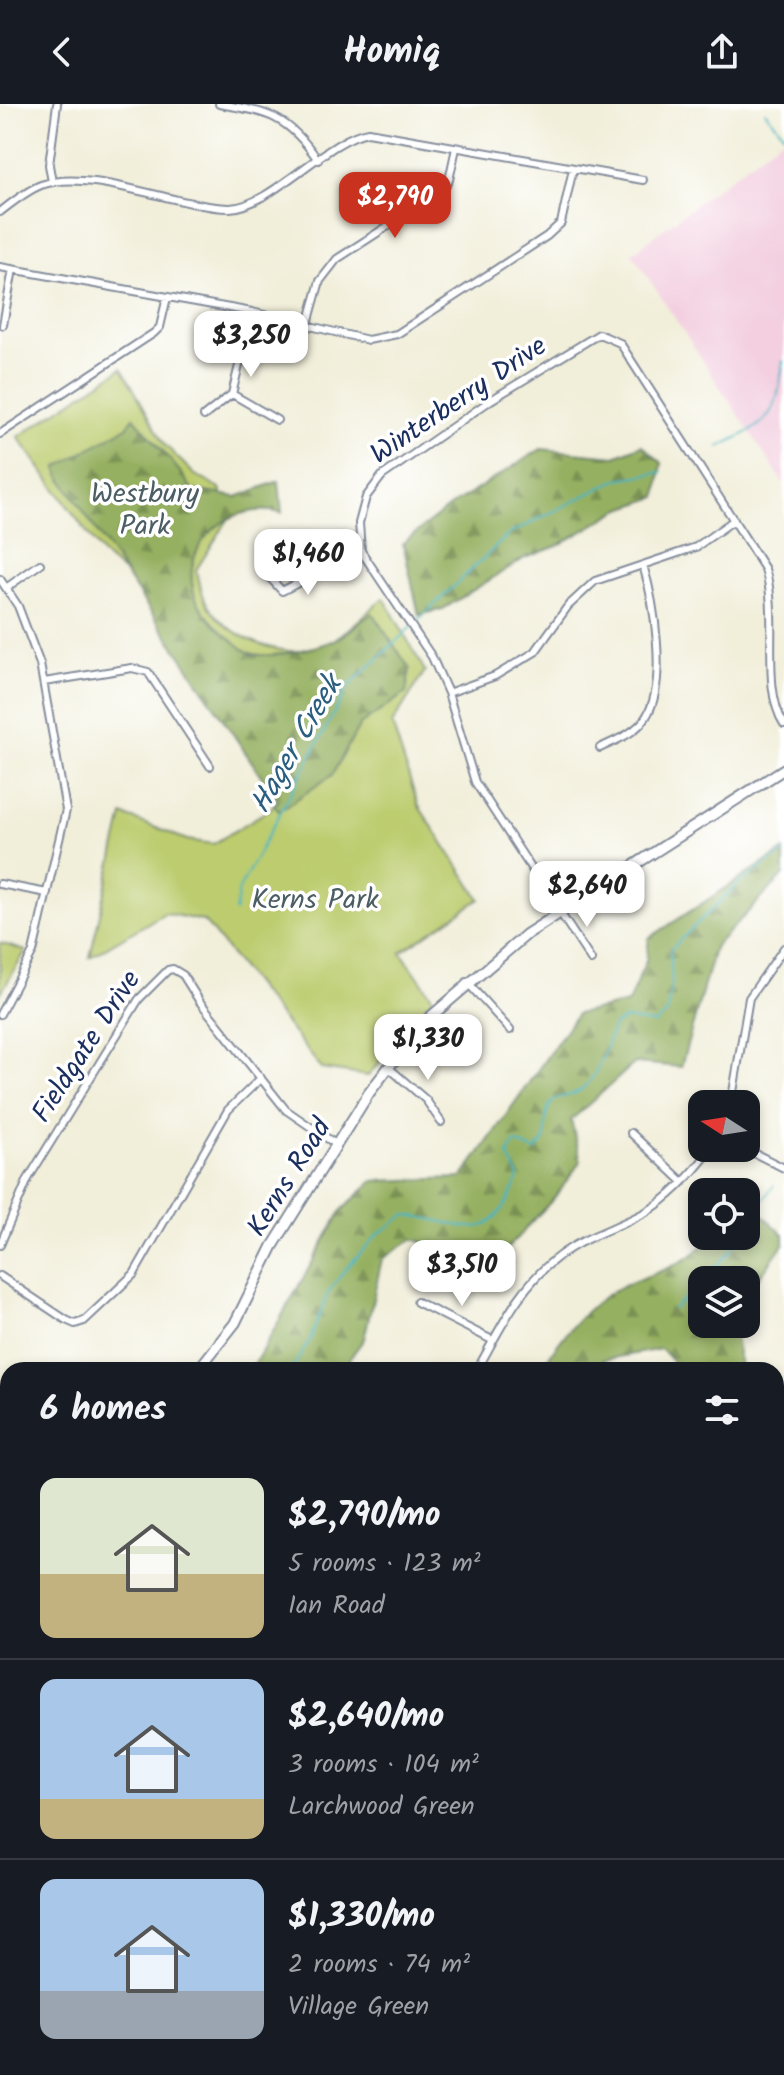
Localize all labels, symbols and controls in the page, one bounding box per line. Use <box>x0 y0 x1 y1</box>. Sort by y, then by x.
text: Homiq <box>343 24 441 81</box>
icon: back <box>40 30 84 74</box>
icon: share <box>700 30 744 74</box>
pin: $2,790 <box>330 172 460 240</box>
text: $2,790 <box>357 177 433 219</box>
pin: $3,250 <box>186 311 316 379</box>
text: $3,250 <box>212 316 290 358</box>
street label: Winterberry Drive <box>362 325 557 477</box>
park label: Westbury Park <box>91 472 200 549</box>
pin: $1,460 <box>243 529 373 597</box>
text: $1,460 <box>272 534 344 576</box>
water label: Hager Creek <box>238 663 358 823</box>
pin: $2,640 <box>522 861 652 929</box>
text: $2,640 <box>548 866 626 908</box>
park label: Kerns Park <box>251 878 379 923</box>
street label: Fieldgate Drive <box>21 961 154 1132</box>
pin: $1,330 <box>363 1014 493 1082</box>
text: $1,330 <box>392 1019 464 1061</box>
north arrow <box>688 1090 760 1162</box>
map controls <box>688 1090 760 1338</box>
street label: Kerns Road <box>236 1109 345 1246</box>
button: locate <box>688 1178 760 1250</box>
pin: $3,510 <box>397 1240 527 1308</box>
text: $3,510 <box>427 1245 497 1287</box>
button: layers <box>688 1266 760 1338</box>
text: 6 homes <box>40 1383 166 1437</box>
icon: filters <box>700 1388 744 1432</box>
text: $2,790/mo <box>288 1489 441 1543</box>
icon: home <box>104 1510 200 1606</box>
text: 5 rooms · 123 m² <box>288 1543 481 1585</box>
text: Ian Road <box>288 1585 385 1627</box>
text: $2,640/mo <box>288 1690 444 1744</box>
icon: home <box>104 1711 200 1807</box>
text: 3 rooms · 104 m² <box>288 1744 479 1786</box>
text: Larchwood Green <box>288 1786 475 1828</box>
text: $1,330/mo <box>288 1890 435 1944</box>
icon: home <box>104 1911 200 2007</box>
text: 2 rooms · 74 m² <box>288 1944 470 1986</box>
text: Village Green <box>288 1986 429 2028</box>

